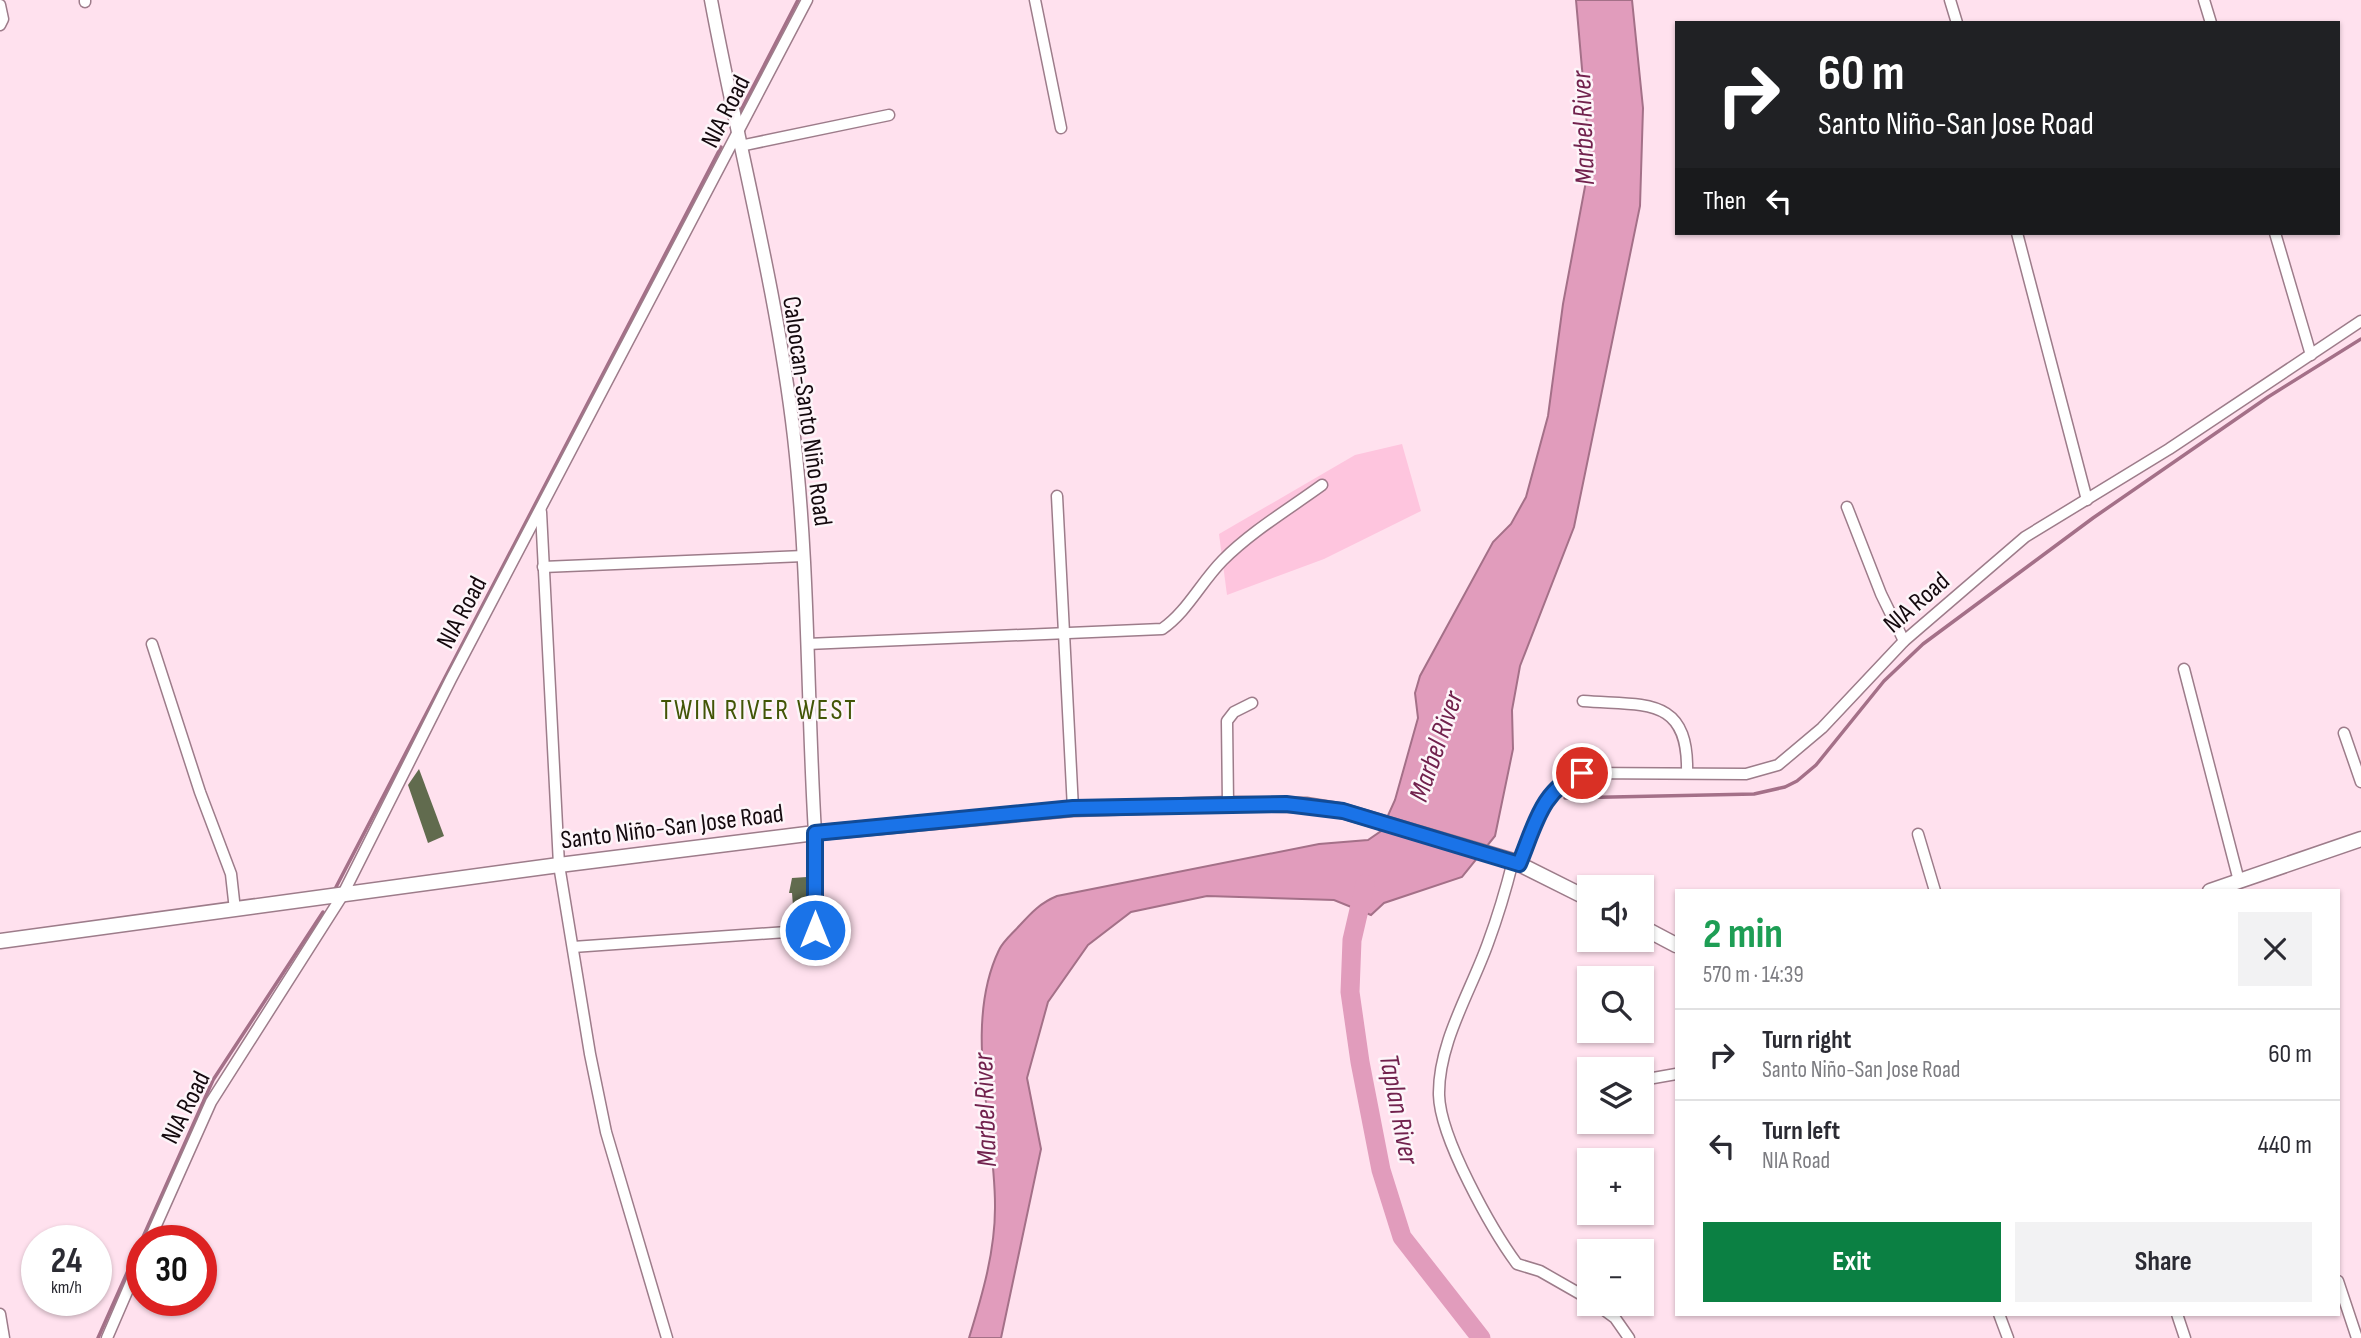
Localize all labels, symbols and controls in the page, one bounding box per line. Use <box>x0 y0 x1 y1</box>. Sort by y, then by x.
text: 60 m <box>1818 45 1905 104</box>
icon: right <box>1703 49 1794 140</box>
water label: Marbel River <box>1565 69 1602 186</box>
street label: NIA Road <box>695 70 758 153</box>
text: Santo Niño-San Jose Road <box>1818 105 2094 144</box>
icon: left <box>1760 182 1798 220</box>
text: Then <box>1703 186 1746 217</box>
street label: Caloocan-Santo Niño Road <box>775 294 838 528</box>
street label: NIA Road <box>1878 566 1956 640</box>
street label: NIA Road <box>431 571 494 654</box>
water label: Marbel River <box>1402 686 1471 806</box>
district label: TWIN RIVER WEST <box>660 694 858 727</box>
pin <box>1552 743 1612 803</box>
icon: arrive <box>1563 754 1601 792</box>
street label: Santo Niño-San Jose Road <box>559 798 785 857</box>
map controls <box>1577 875 1654 1316</box>
button: sound <box>1577 875 1654 952</box>
position arrow <box>778 893 852 967</box>
text: 2 min <box>1703 909 1783 960</box>
button: close <box>2238 912 2312 986</box>
text: 570 m · 14:39 <box>1703 961 1804 989</box>
button: search <box>1577 966 1654 1043</box>
text: Turn right <box>1762 1025 1851 1056</box>
icon: right <box>1703 1036 1741 1074</box>
text: 60 m <box>2268 1039 2312 1070</box>
water label: Marbel River <box>967 1051 1004 1168</box>
water label: Taplan River <box>1372 1051 1426 1168</box>
text: Santo Niño-San Jose Road <box>1762 1056 1960 1084</box>
button: layers <box>1577 1057 1654 1134</box>
street label: NIA Road <box>155 1066 218 1149</box>
text: Turn left <box>1762 1116 1840 1147</box>
icon: left <box>1703 1127 1741 1165</box>
text: 440 m <box>2258 1130 2312 1161</box>
text: NIA Road <box>1762 1147 1830 1175</box>
button: + <box>1577 1148 1654 1225</box>
button: Exit <box>1703 1222 2001 1302</box>
button: Share <box>2015 1222 2312 1302</box>
speed limit sign: 30 <box>126 1225 217 1316</box>
button: − <box>1577 1239 1654 1316</box>
text: 24 <box>51 1240 82 1283</box>
text: km/h <box>51 1277 82 1298</box>

